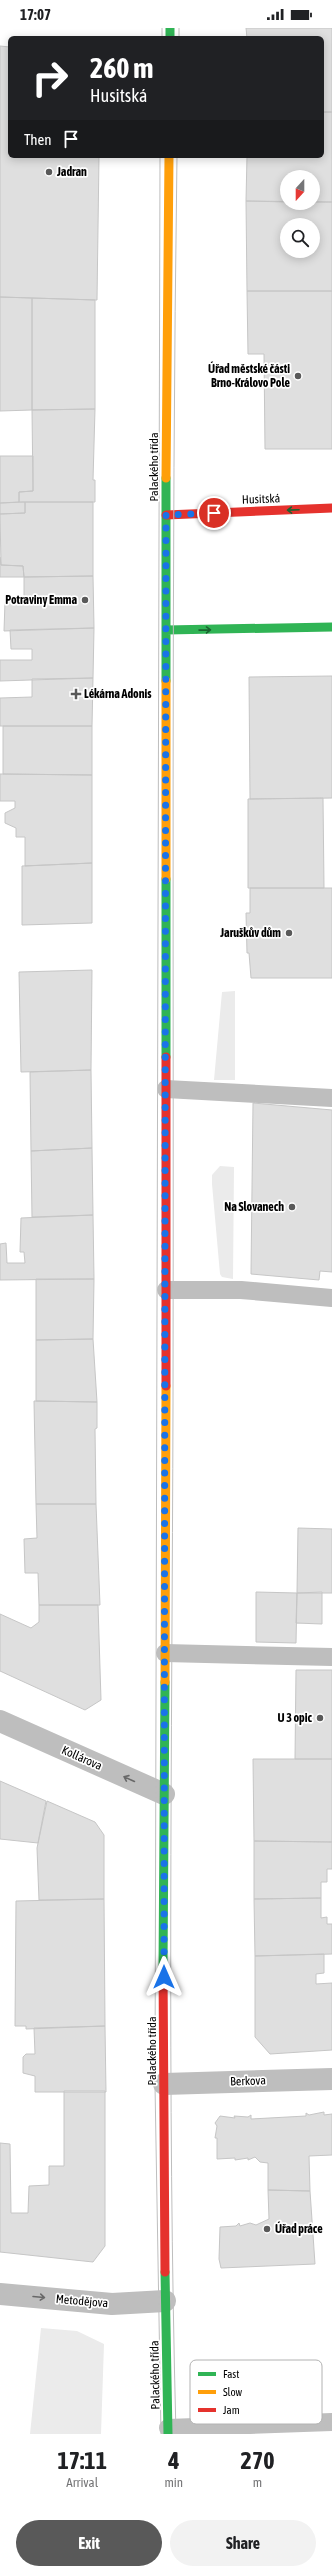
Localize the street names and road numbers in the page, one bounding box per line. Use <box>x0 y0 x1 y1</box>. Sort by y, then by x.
street label: Palackého třída <box>147 432 161 502</box>
street label: Husitská <box>242 491 280 507</box>
street label: Kollárova <box>60 1743 104 1773</box>
street label: Palackého třída <box>145 2016 159 2086</box>
street label: Berkova <box>230 2073 266 2089</box>
street label: Metodějova <box>55 2292 109 2310</box>
street label: Palackého třída <box>147 2340 163 2410</box>

